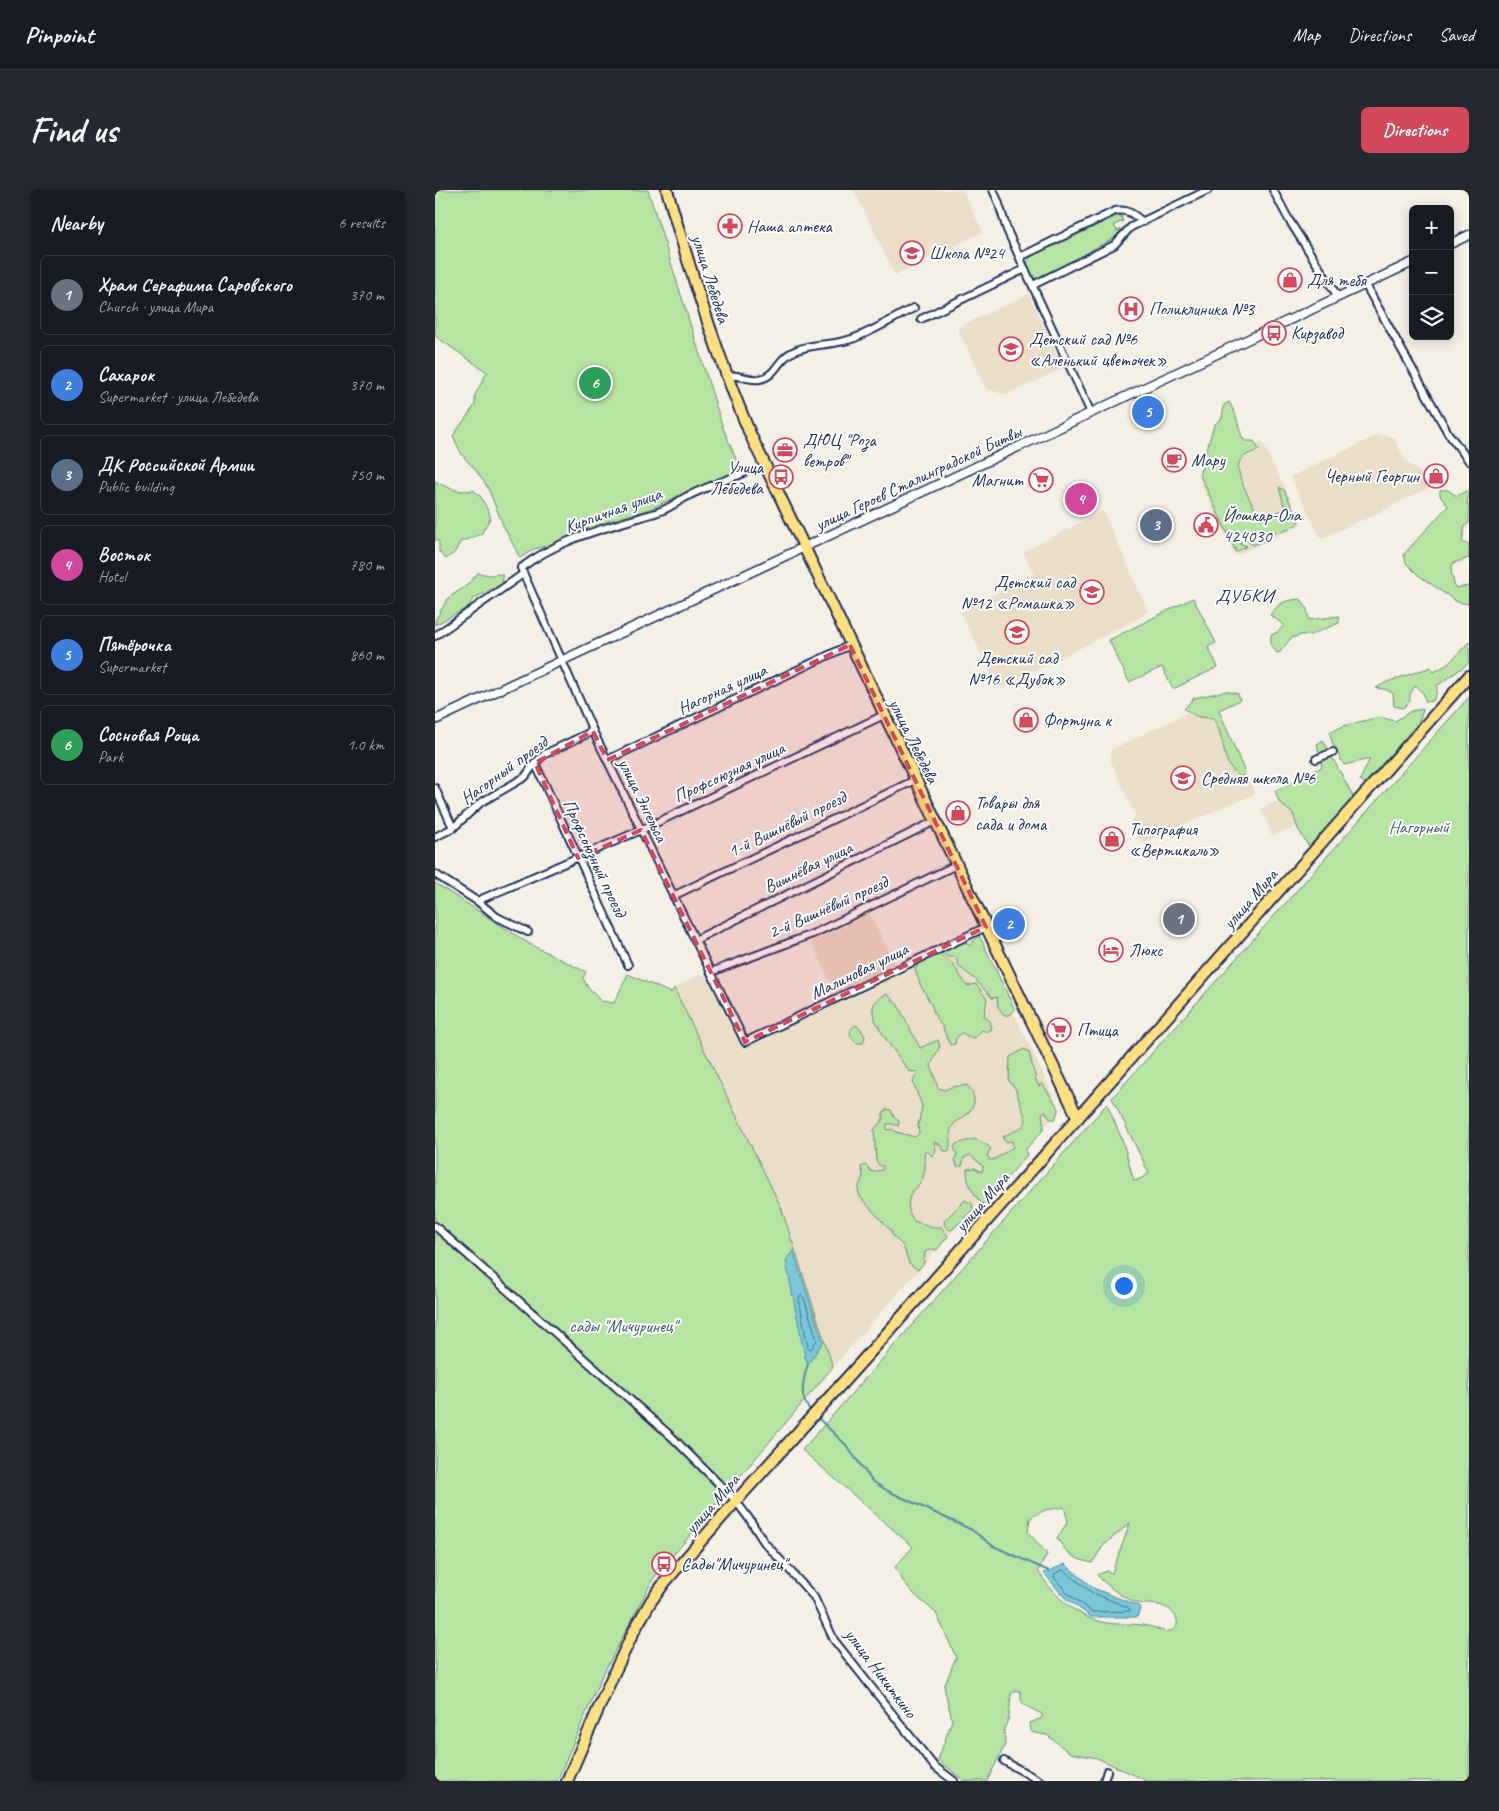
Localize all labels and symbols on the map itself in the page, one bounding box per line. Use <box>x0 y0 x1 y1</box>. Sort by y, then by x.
pharmacy icon: Наша аптека <box>717 213 743 239</box>
place label: Наша аптека <box>747 215 834 237</box>
street label: улица Лебедева <box>687 231 735 327</box>
school or university icon: Школа №24 <box>899 240 925 266</box>
place label: Школа №24 <box>929 242 1006 264</box>
shop icon: Для тебя <box>1277 267 1303 293</box>
place label: Для тебя <box>1307 269 1368 291</box>
hospital icon: Поликлиника №3 <box>1118 296 1144 322</box>
place label: Поликлиника №3 <box>1149 298 1256 320</box>
bus stop icon: Кирзавод <box>1261 320 1287 346</box>
place label: Кирзавод <box>1291 322 1345 345</box>
place label: Детский сад №6 «Аленький цветочек» <box>1029 328 1167 371</box>
school or university icon: Детский сад №6 «Аленький цветочек» <box>998 336 1024 362</box>
pin: 6 <box>579 364 611 402</box>
pin: 5 <box>1132 393 1164 431</box>
street label: улица Героев Сталинградской Битвы <box>811 420 1026 536</box>
place label: ДЮЦ "Роза ветров" <box>803 429 877 472</box>
office icon: ДЮЦ "Роза ветров" <box>772 437 798 463</box>
cafe icon: Мару <box>1161 447 1187 473</box>
place label: Мару <box>1191 449 1227 471</box>
place label: Улица Лебедева <box>710 456 765 499</box>
shop icon: Черный Георгин <box>1423 463 1449 489</box>
bus stop icon: Улица Лебедева <box>768 464 794 490</box>
place label: Черный Георгин <box>1325 465 1421 487</box>
supermarket icon: Магнит <box>1028 467 1054 493</box>
place label: Магнит <box>972 469 1024 491</box>
pin: 4 <box>1065 480 1097 518</box>
street label: Кирпичная улица <box>562 482 665 538</box>
place label: Йошкар-Ола 424030 <box>1223 504 1302 547</box>
pin: 3 <box>1140 506 1172 544</box>
public building icon: Йошкар-Ола 424030 <box>1193 512 1219 538</box>
place label: Детский сад №12 «Ромашка» <box>961 571 1077 614</box>
school or university icon: Детский сад №12 «Ромашка» <box>1079 579 1105 605</box>
district label: ДУБКИ <box>1215 584 1277 608</box>
school or university icon: Детский сад №16 «Дубок» <box>1004 619 1030 645</box>
place label: Детский сад №16 «Дубок» <box>968 647 1066 690</box>
street label: Нагорная улица <box>674 658 771 719</box>
street label: улица Лебедева <box>884 694 944 788</box>
shop icon: Фортуна к <box>1013 707 1039 733</box>
place label: Фортуна к <box>1043 709 1113 731</box>
street label: Нагорный проезд <box>456 730 553 809</box>
street label: Профсоюзная улица <box>670 736 790 808</box>
street label: улица Энгельса <box>613 754 673 847</box>
school or university icon: Средняя школа №6 <box>1170 765 1196 791</box>
place label: Средняя школа №6 <box>1201 767 1316 789</box>
street label: 1-й Вишнёвый проезд <box>724 785 851 862</box>
place label: Товары для сада и дома <box>975 792 1048 835</box>
street label: Профсоюзный проезд <box>557 796 633 922</box>
shop icon: Товары для сада и дома <box>945 800 971 826</box>
park label: Нагорный <box>1389 816 1451 838</box>
place label: Типография «Вертикаль» <box>1129 818 1220 861</box>
shop icon: Типография «Вертикаль» <box>1099 826 1125 852</box>
street label: Вишнёвая улица <box>760 835 857 898</box>
street label: улица Мира <box>1217 863 1283 934</box>
street label: 2-й Вишнёвый проезд <box>765 870 893 943</box>
pin: 1 <box>1163 900 1195 938</box>
pin: 2 <box>993 905 1025 943</box>
street label: Малиновая улица <box>807 937 913 1004</box>
hotel icon: Люкс <box>1098 937 1124 963</box>
place label: Люкс <box>1129 939 1163 961</box>
supermarket icon: Птица <box>1046 1017 1072 1043</box>
place label: Птица <box>1077 1019 1120 1041</box>
street label: улица Мира <box>949 1166 1015 1237</box>
your location <box>1111 1273 1137 1299</box>
park label: сады "Мичуринец" <box>569 1315 680 1337</box>
street label: улица Мира <box>679 1468 745 1539</box>
bus stop icon: Сады"Мичуринец" <box>651 1551 677 1577</box>
place label: Сады"Мичуринец" <box>681 1553 791 1575</box>
street label: улица Никиткино <box>840 1623 923 1723</box>

